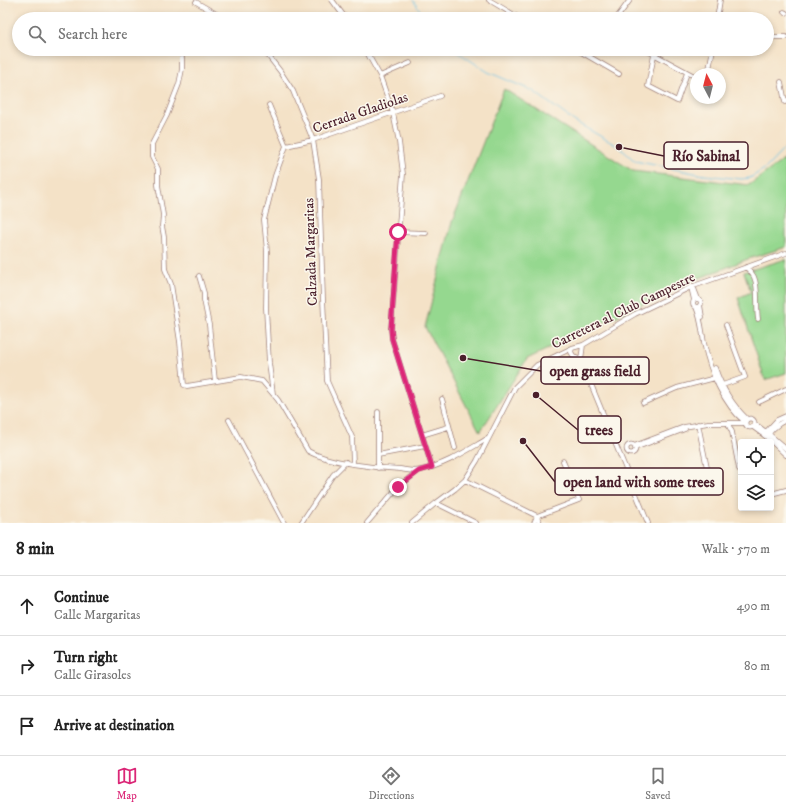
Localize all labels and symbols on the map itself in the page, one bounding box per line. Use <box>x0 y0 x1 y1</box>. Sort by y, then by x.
north arrow <box>690 68 726 104</box>
street label: Cerrada Gladiolas <box>310 88 411 138</box>
callout: Río Sabinal <box>664 142 748 169</box>
text: Río Sabinal <box>672 147 741 166</box>
street label: Calzada Margaritas <box>300 197 322 306</box>
route start <box>389 223 407 241</box>
street label: Carretera al Club Campestre <box>549 268 698 354</box>
callout: open grass field <box>541 357 649 384</box>
text: open grass field <box>549 362 641 381</box>
callout: trees <box>578 416 621 443</box>
text: trees <box>585 421 613 440</box>
callout: open land with some trees <box>555 468 723 495</box>
text: open land with some trees <box>563 473 715 492</box>
route end <box>389 478 407 496</box>

